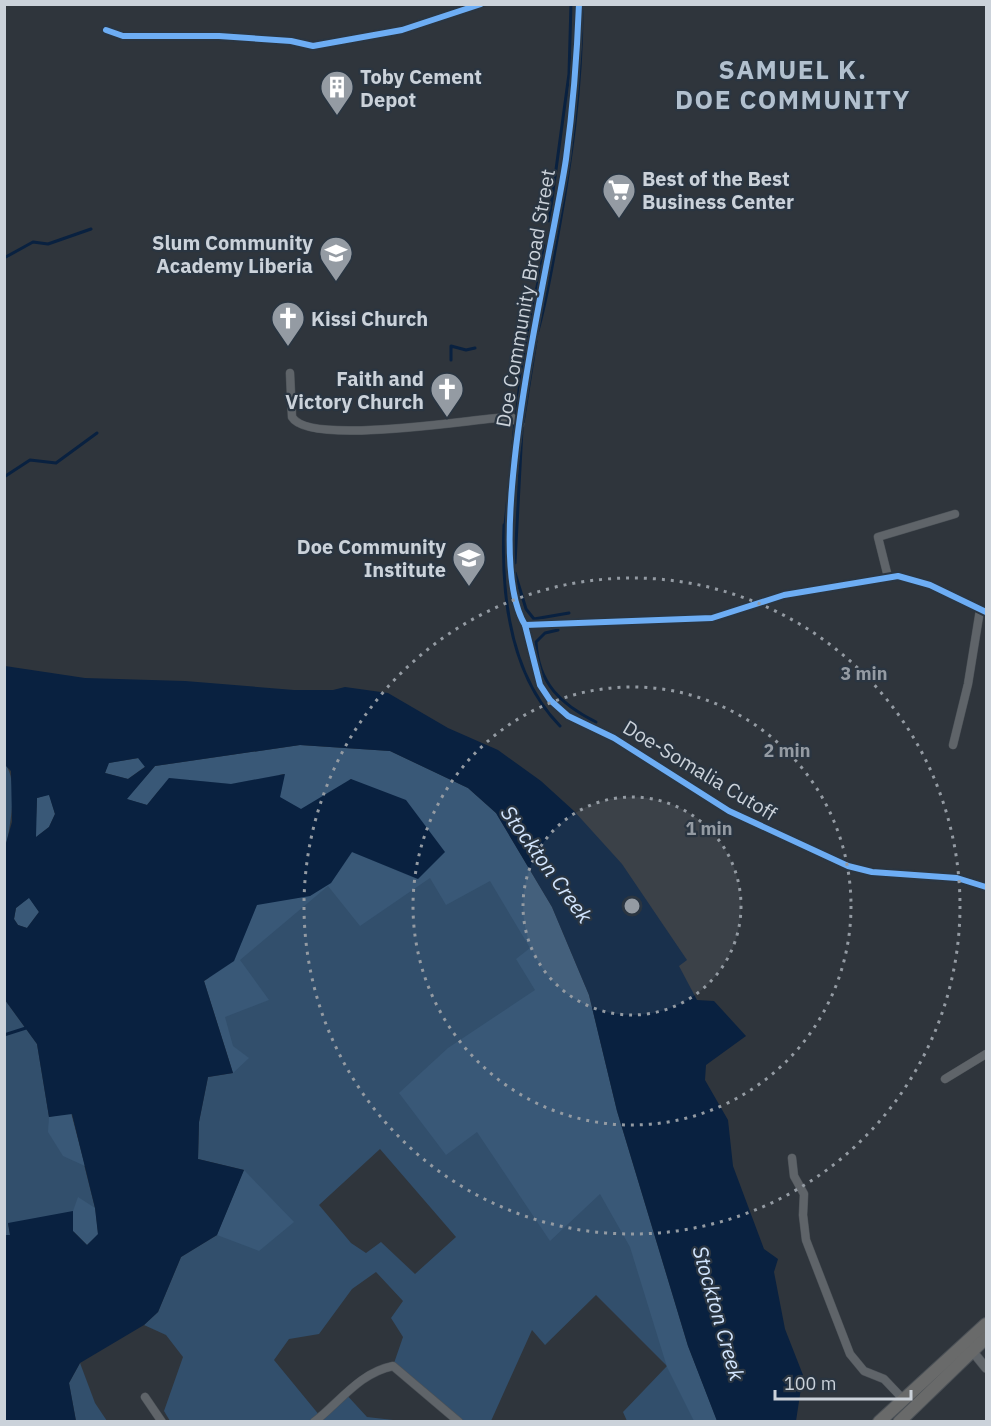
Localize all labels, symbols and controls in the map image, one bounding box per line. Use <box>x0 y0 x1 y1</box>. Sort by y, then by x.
district label: SAMUEL K. DOE COMMUNITY <box>675 52 911 116</box>
place label: Toby Cement Depot <box>360 63 482 113</box>
building icon: Toby Cement Depot <box>319 69 355 116</box>
place label: Best of the Best Business Center <box>642 165 794 215</box>
street label: Doe Community Broad Street <box>489 167 561 429</box>
supermarket icon: Best of the Best Business Center <box>601 172 637 219</box>
place label: Slum Community Academy Liberia <box>152 229 313 279</box>
school or university icon: Slum Community Academy Liberia <box>318 235 354 282</box>
church icon: Kissi Church <box>270 300 306 347</box>
place label: Kissi Church <box>311 305 428 332</box>
place label: Faith and Victory Church <box>285 365 424 415</box>
church icon: Faith and Victory Church <box>429 371 465 418</box>
place label: Doe Community Institute <box>297 533 446 583</box>
school or university icon: Doe Community Institute <box>451 540 487 587</box>
text: 3 min <box>840 662 888 685</box>
street label: Doe-Somalia Cutoff <box>618 713 782 827</box>
text: 2 min <box>763 739 811 762</box>
water label: Stockton Creek <box>495 800 600 929</box>
text: 1 min <box>685 817 733 840</box>
centre of rings <box>622 896 642 916</box>
water label: Stockton Creek <box>686 1242 752 1385</box>
scale bar <box>775 1363 912 1401</box>
text: 100 m <box>784 1372 836 1395</box>

